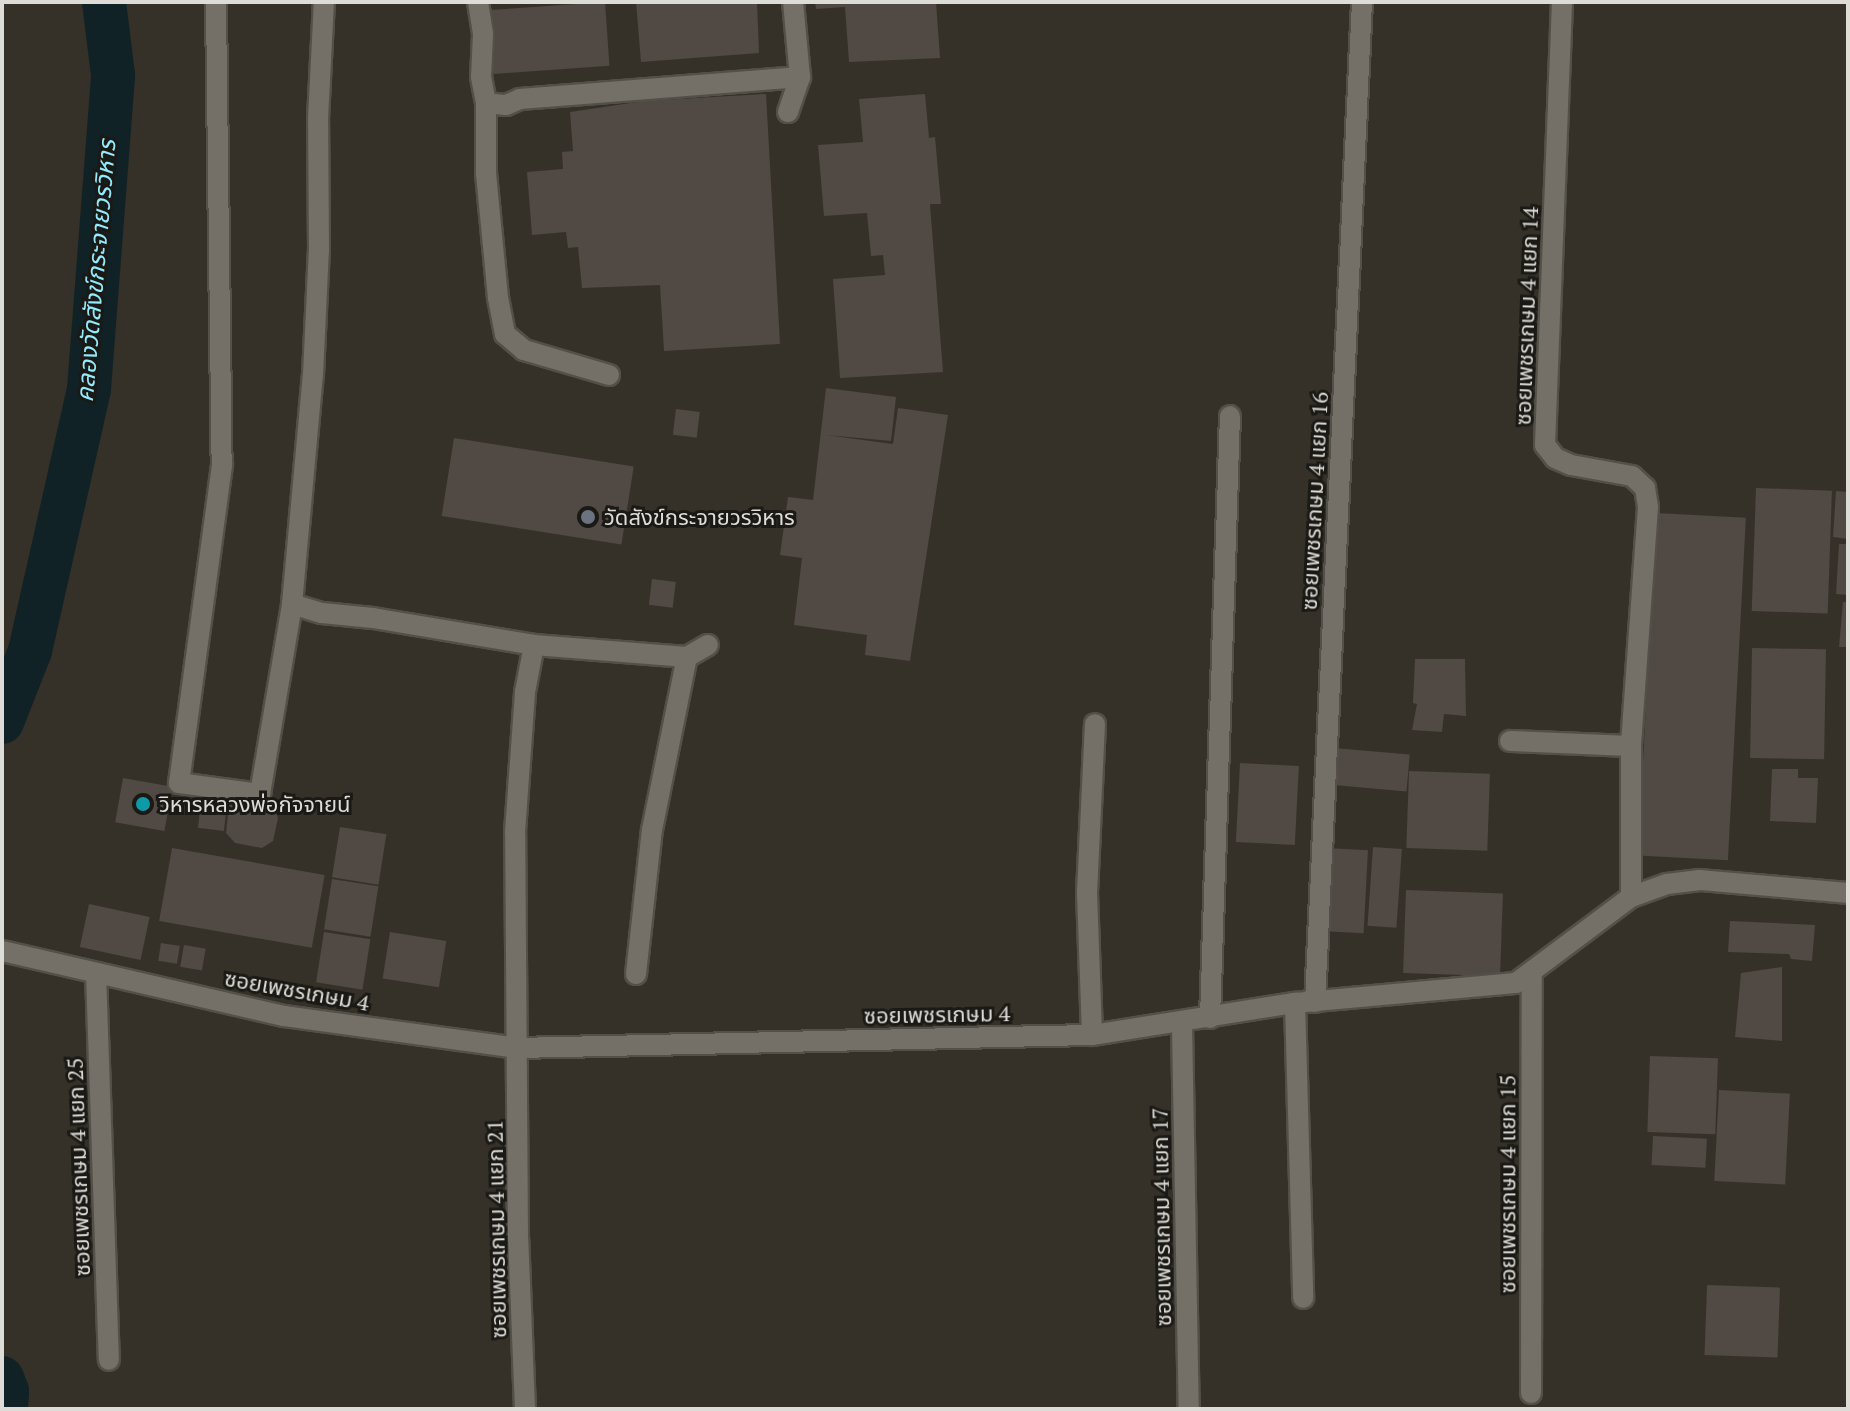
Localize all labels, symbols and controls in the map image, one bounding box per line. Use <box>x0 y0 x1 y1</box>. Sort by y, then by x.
water label: คลองวัดสังข์กระจายวรวิหาร <box>70 139 122 403</box>
street label: ซอยเพชรเกษม 4 แยก 14 <box>1509 206 1543 426</box>
street label: ซอยเพชรเกษม 4 แยก 16 <box>1295 391 1333 611</box>
place label: วัดสังข์กระจายวรวิหาร <box>604 504 795 530</box>
marker: วัดสังข์กระจายวรวิหาร <box>579 508 597 526</box>
place label: วิหารหลวงพ่อกัจจายน์ <box>159 791 351 817</box>
marker: วิหารหลวงพ่อกัจจายน์ <box>134 795 152 813</box>
street label: ซอยเพชรเกษม 4 <box>223 964 371 1016</box>
street label: ซอยเพชรเกษม 4 <box>864 1000 1010 1028</box>
street label: ซอยเพชรเกษม 4 แยก 25 <box>61 1057 95 1277</box>
street label: ซอยเพชรเกษม 4 แยก 15 <box>1494 1075 1520 1293</box>
street label: ซอยเพชรเกษม 4 แยก 17 <box>1146 1107 1176 1327</box>
street label: ซอยเพชรเกษม 4 แยก 21 <box>481 1119 511 1339</box>

